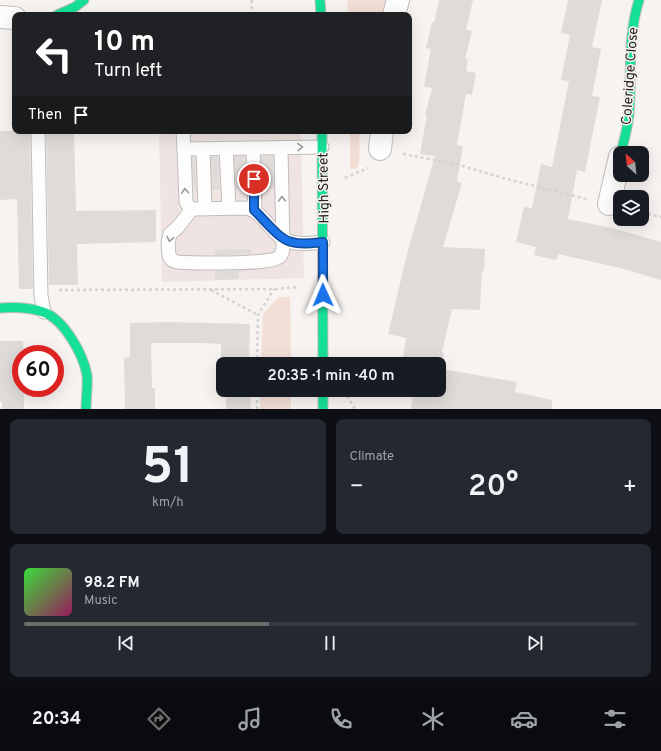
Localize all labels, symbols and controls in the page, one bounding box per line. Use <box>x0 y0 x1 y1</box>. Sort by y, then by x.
text: 10 m <box>94 25 155 61</box>
street label: Coleridge Close <box>619 27 642 126</box>
icon: left <box>28 28 80 80</box>
text: Turn left <box>94 60 162 83</box>
icon: arrive <box>70 104 92 126</box>
text: Then <box>28 106 62 125</box>
one-way arrow <box>297 143 303 152</box>
north arrow <box>613 146 649 182</box>
map controls <box>613 146 649 226</box>
street label: High Street <box>315 152 334 224</box>
pin <box>237 162 271 196</box>
icon: arrive <box>243 168 265 190</box>
one-way arrow <box>181 188 190 194</box>
button: layers <box>613 190 649 226</box>
one-way arrow <box>278 196 286 202</box>
one-way arrow <box>166 236 175 243</box>
position arrow <box>302 274 344 316</box>
speed limit sign: 60 <box>12 345 64 397</box>
text: 20:35 · 1 min · 40 m <box>268 367 394 386</box>
text: 51 <box>141 436 194 502</box>
text: Climate <box>350 449 394 465</box>
text: 20° <box>468 469 518 506</box>
text: − <box>350 474 364 501</box>
text: + <box>623 474 637 501</box>
text: km/h <box>152 495 184 511</box>
text: 98.2 FM <box>84 574 140 593</box>
text: Music <box>84 593 118 609</box>
icon: previous <box>115 632 137 654</box>
icon: pause <box>319 632 341 654</box>
icon: next <box>524 632 546 654</box>
icon: directions <box>145 705 173 733</box>
icon: music <box>236 705 264 733</box>
icon: phone <box>327 705 355 733</box>
icon: climate <box>419 705 447 733</box>
icon: car <box>510 705 538 733</box>
icon: filters <box>601 705 629 733</box>
text: 20:34 <box>32 708 81 731</box>

